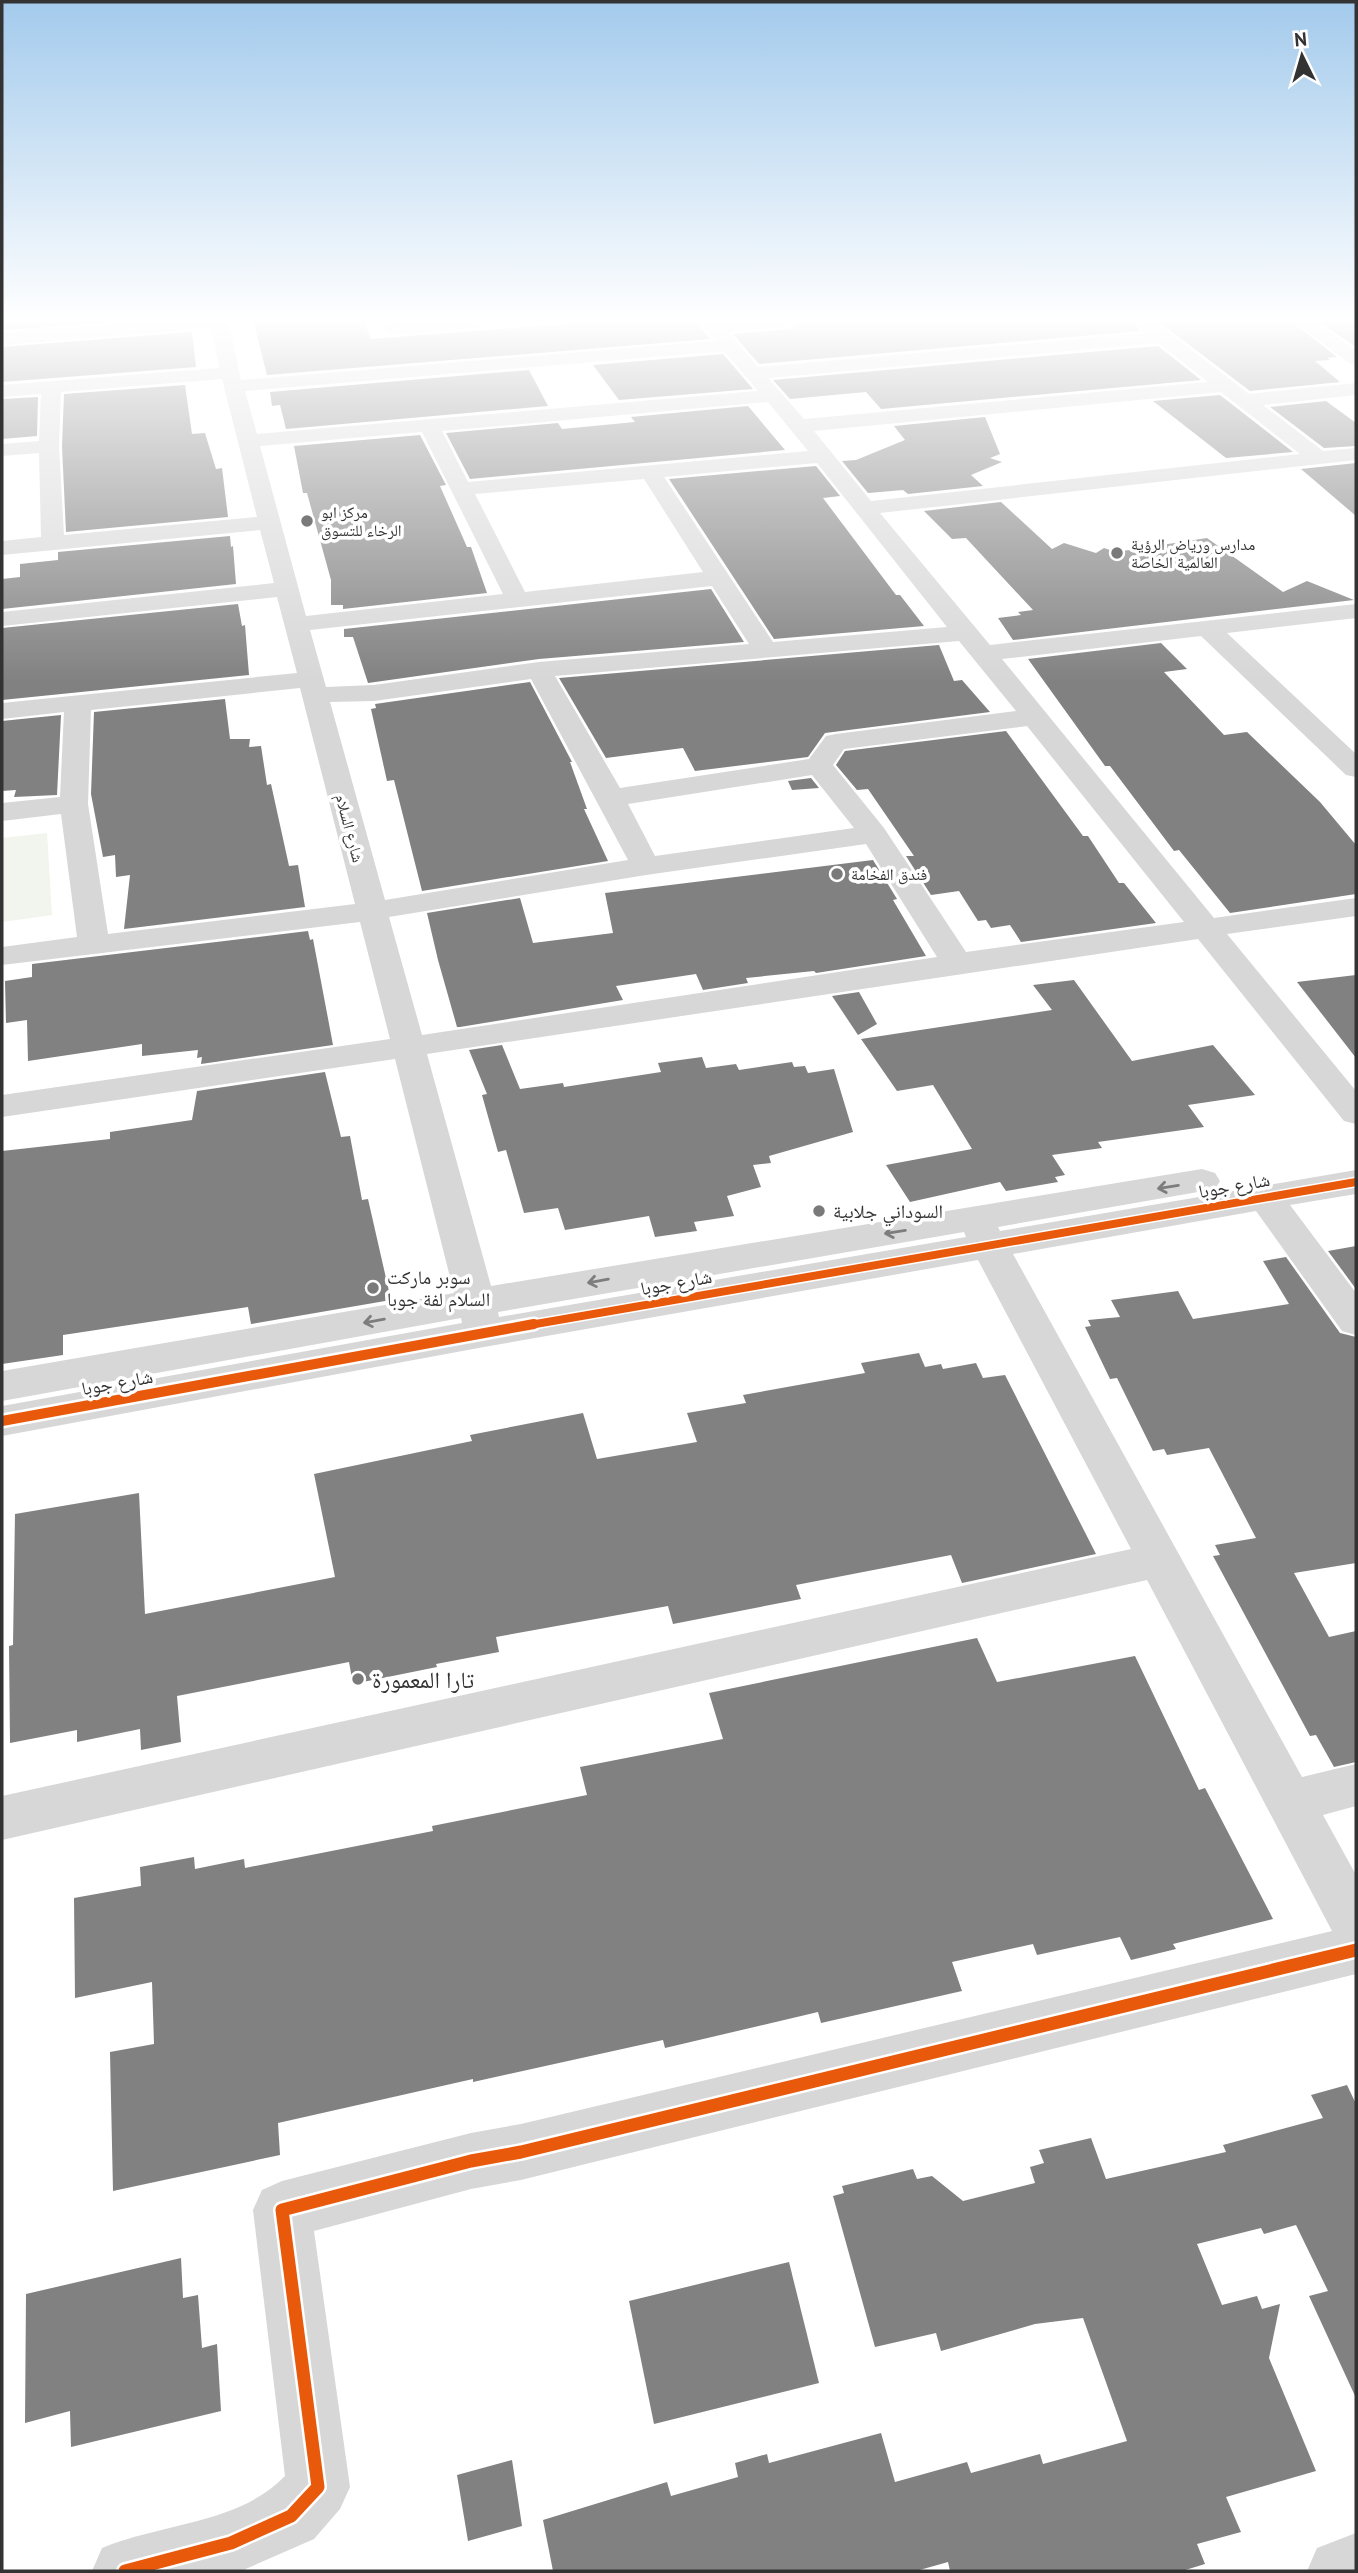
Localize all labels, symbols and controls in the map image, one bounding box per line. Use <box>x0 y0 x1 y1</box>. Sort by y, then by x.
north arrow <box>1267 21 1337 91</box>
text: N <box>1293 27 1308 52</box>
place label: مركز ابو الرخاء للتسوق <box>321 502 402 541</box>
marker: مركز ابو الرخاء للتسوق <box>299 513 315 529</box>
place label: مدارس ورياض الرؤية العالمية الخاصة <box>1131 534 1255 572</box>
marker: مدارس ورياض الرؤية العالمية الخاصة <box>1109 545 1125 561</box>
street label: شارع السلام <box>330 792 369 865</box>
place label: فندق الفخامة <box>851 864 927 885</box>
marker: فندق الفخامة <box>829 866 845 882</box>
street label: شارع جوبا <box>1196 1167 1272 1203</box>
one-way arrow <box>1157 1181 1180 1194</box>
place label: السوداني جلابية <box>833 1199 943 1227</box>
marker: السوداني جلابية <box>811 1203 827 1219</box>
one-way arrow <box>884 1226 907 1239</box>
street label: شارع جوبا <box>638 1264 714 1300</box>
place label: سوبر ماركت السلام لفة جوبا <box>387 1265 490 1313</box>
one-way arrow <box>587 1275 610 1288</box>
marker: سوبر ماركت السلام لفة جوبا <box>365 1280 381 1296</box>
one-way arrow <box>363 1315 386 1328</box>
street label: شارع جوبا <box>79 1364 155 1400</box>
place label: تارا المعمورة <box>372 1665 474 1694</box>
marker: تارا المعمورة <box>350 1671 366 1687</box>

